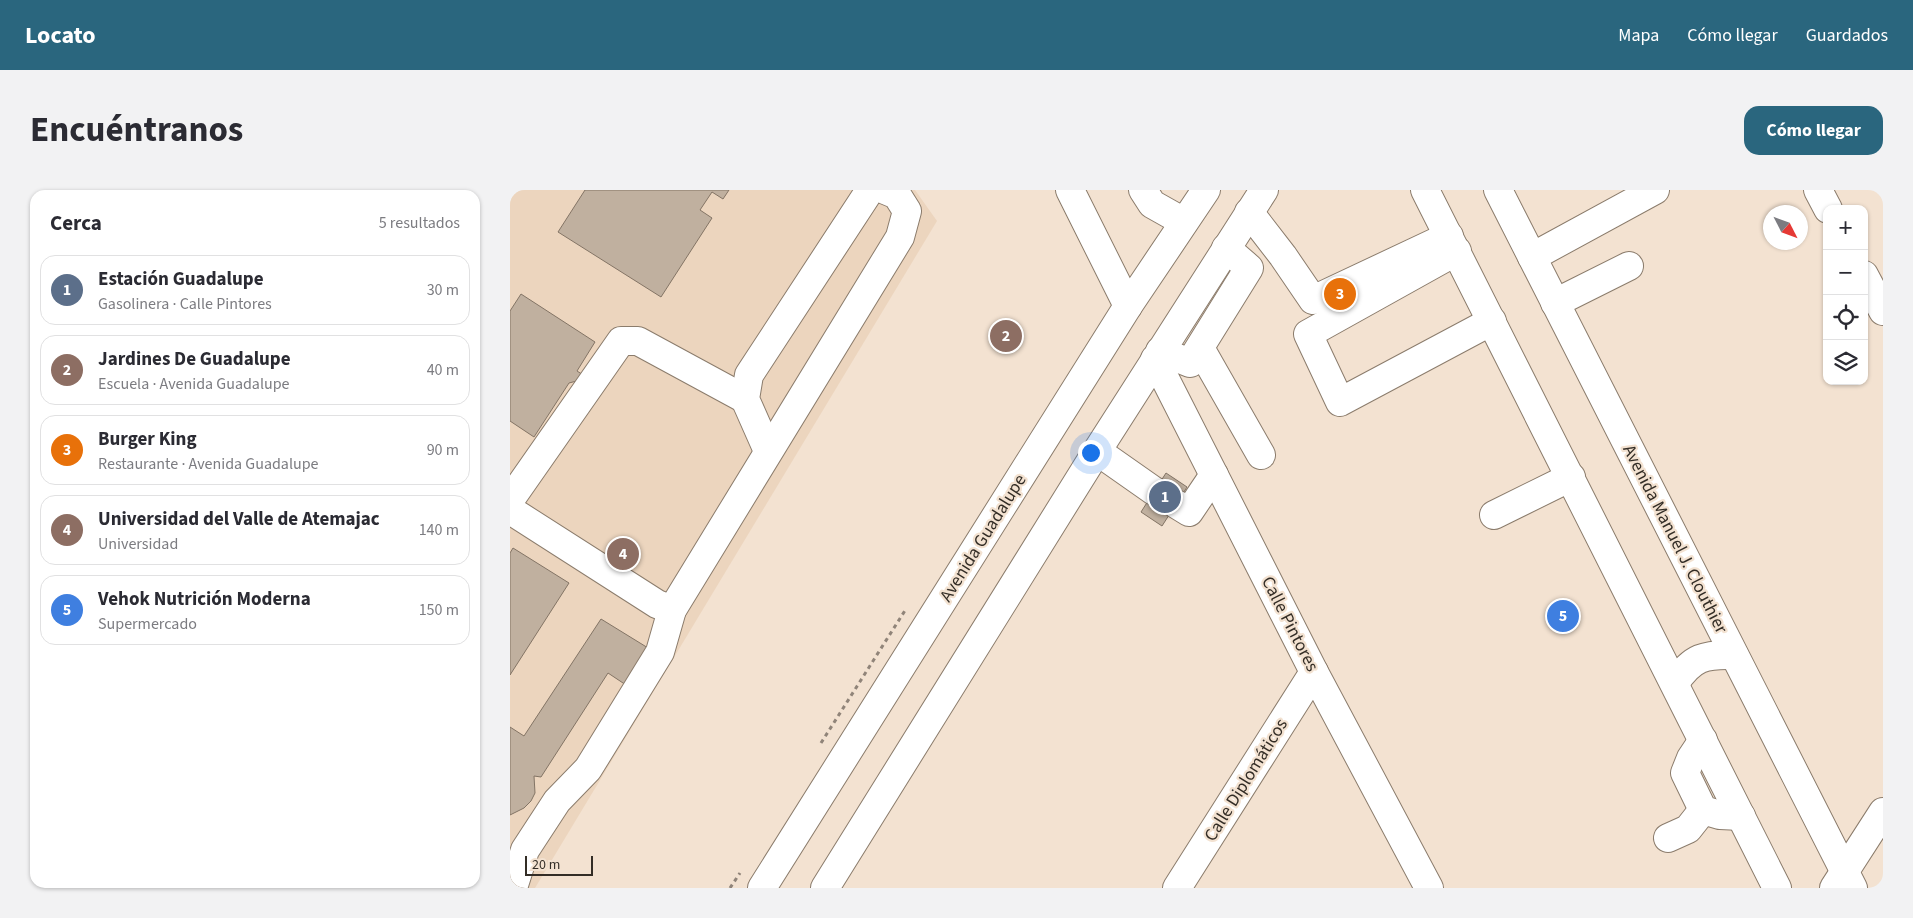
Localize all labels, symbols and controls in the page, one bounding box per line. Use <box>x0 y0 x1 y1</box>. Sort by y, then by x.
text: Locato <box>25 18 96 53</box>
text: Mapa <box>1618 23 1659 48</box>
text: Cómo llegar <box>1687 23 1778 48</box>
text: Guardados <box>1806 23 1888 48</box>
text: Encuéntranos <box>30 105 243 155</box>
button: Cómo llegar <box>1744 106 1883 155</box>
north arrow <box>1763 205 1808 250</box>
map controls <box>1823 205 1868 385</box>
button: + <box>1823 205 1868 250</box>
text: Cerca <box>50 208 102 238</box>
text: 5 resultados <box>379 212 460 234</box>
button: − <box>1823 250 1868 295</box>
text: Estación Guadalupe <box>98 266 263 293</box>
pin: 3 <box>1324 275 1356 313</box>
text: 1 <box>63 279 71 301</box>
text: 30 m <box>427 279 459 301</box>
text: Gasolinera · Calle Pintores <box>98 293 272 315</box>
button: locate <box>1823 295 1868 340</box>
pin: 2 <box>990 317 1022 355</box>
button: layers <box>1823 340 1868 385</box>
text: Jardines De Guadalupe <box>98 346 291 373</box>
text: 2 <box>63 359 71 381</box>
text: 40 m <box>427 359 459 381</box>
text: Escuela · Avenida Guadalupe <box>98 373 290 395</box>
text: Burger King <box>98 426 197 453</box>
text: 3 <box>63 439 71 461</box>
text: 90 m <box>427 439 459 461</box>
your location <box>1078 440 1104 466</box>
street label: Avenida Manuel J. Clouthier <box>1616 440 1734 638</box>
text: Restaurante · Avenida Guadalupe <box>98 453 319 475</box>
street label: Avenida Guadalupe <box>934 469 1032 607</box>
pin: 1 <box>1149 478 1181 516</box>
text: Universidad del Valle de Atemajac <box>98 506 380 533</box>
text: 4 <box>63 519 71 541</box>
text: 140 m <box>419 519 459 541</box>
text: Universidad <box>98 533 178 555</box>
pin: 4 <box>607 535 639 573</box>
street label: Calle Pintores <box>1255 572 1325 676</box>
text: Vehok Nutrición Moderna <box>98 586 311 613</box>
pin: 5 <box>1547 597 1579 635</box>
text: 5 <box>63 599 71 621</box>
text: 150 m <box>419 599 459 621</box>
text: Supermercado <box>98 613 197 635</box>
street label: Calle Diplomáticos <box>1198 714 1294 846</box>
scale bar <box>525 853 592 876</box>
text: 20 m <box>532 855 560 875</box>

